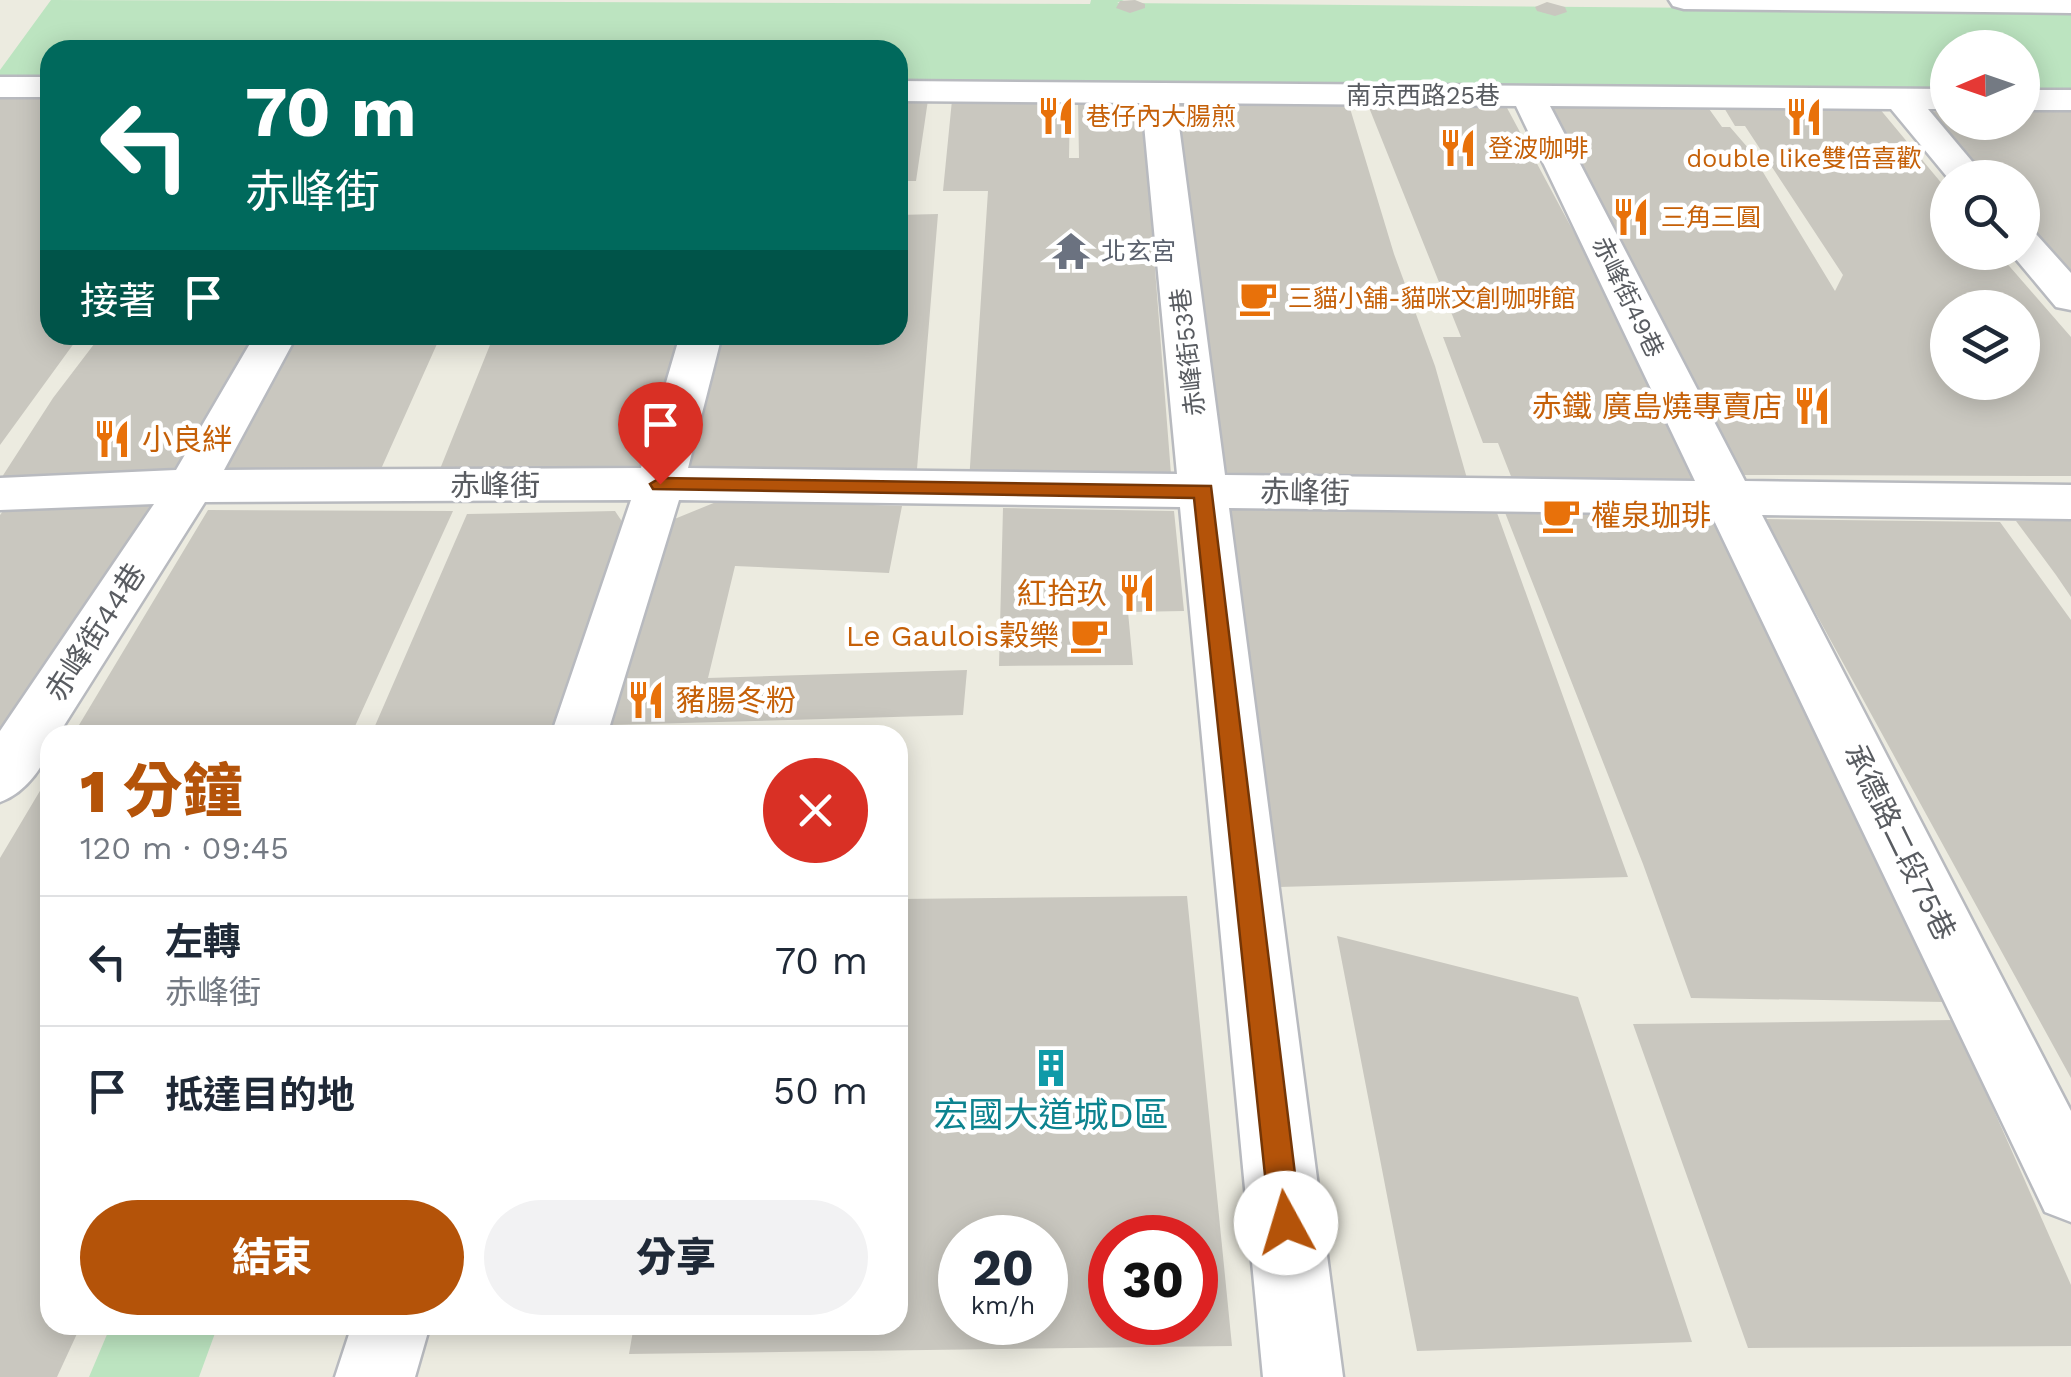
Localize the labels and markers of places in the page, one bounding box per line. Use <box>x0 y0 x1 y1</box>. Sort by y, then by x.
restaurant icon: 巷仔內大腸煎 <box>1035 95 1077 137</box>
restaurant icon: double like雙倍喜歡 <box>1783 96 1825 138</box>
place label: 巷仔內大腸煎 <box>1086 102 1236 131</box>
restaurant icon: 登波咖啡 <box>1437 127 1479 169</box>
place label: 登波咖啡 <box>1488 134 1588 163</box>
place label: double like雙倍喜歡 <box>1687 144 1921 173</box>
restaurant icon: 三角三圓 <box>1610 196 1652 238</box>
place label: 三角三圓 <box>1661 203 1761 232</box>
temple icon: 北玄宮 <box>1050 230 1092 272</box>
place label: 北玄宮 <box>1101 237 1176 266</box>
cafe icon: 三貓小舖-貓咪文創咖啡館 <box>1237 277 1279 319</box>
place label: 三貓小舖-貓咪文創咖啡館 <box>1288 284 1576 313</box>
pin <box>618 382 703 485</box>
restaurant icon: 赤鐵 廣島燒專賣店 <box>1791 385 1833 427</box>
place label: 赤鐵 廣島燒專賣店 <box>1532 389 1782 424</box>
restaurant icon: 小良絆 <box>91 418 133 460</box>
place label: 小良絆 <box>142 422 232 457</box>
cafe icon: 權泉珈琲 <box>1540 494 1582 536</box>
place label: 權泉珈琲 <box>1591 498 1711 533</box>
restaurant icon: 紅拾玖 <box>1116 572 1158 614</box>
place label: 紅拾玖 <box>1017 576 1107 611</box>
cafe icon: Le Gaulois穀樂 <box>1068 614 1110 656</box>
place label: Le Gaulois穀樂 <box>846 618 1059 653</box>
restaurant icon: 豬腸冬粉 <box>625 679 667 721</box>
place label: 豬腸冬粉 <box>676 683 796 718</box>
building icon: 宏國大道城D區 <box>1030 1047 1072 1089</box>
place label: 宏國大道城D區 <box>933 1094 1169 1136</box>

